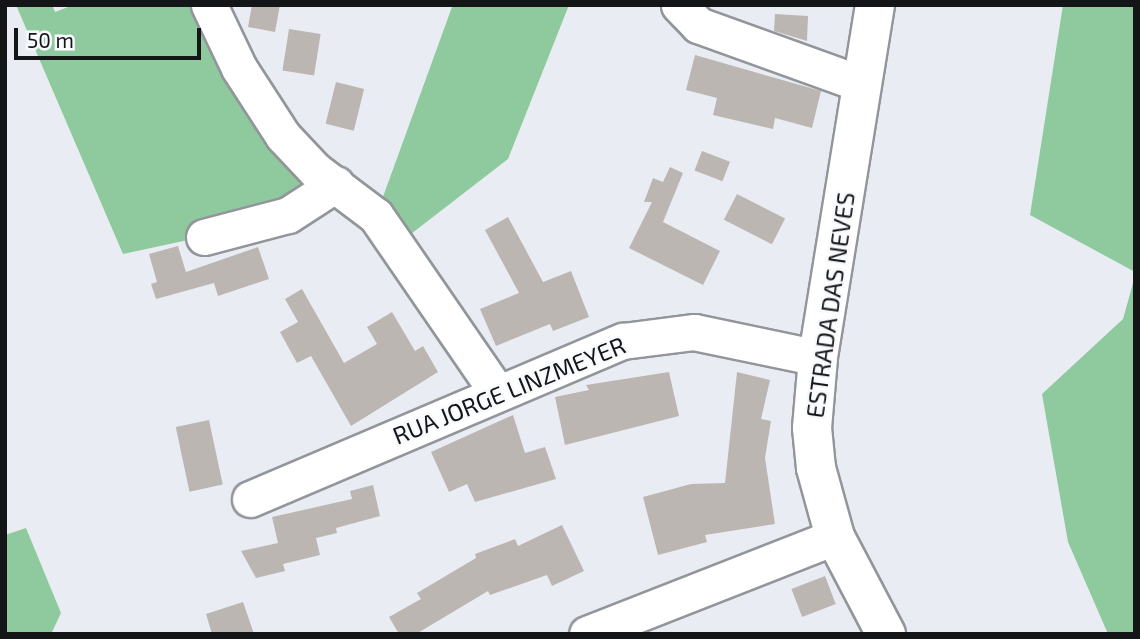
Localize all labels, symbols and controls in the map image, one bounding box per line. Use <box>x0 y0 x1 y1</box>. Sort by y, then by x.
scale bar <box>18 14 205 58</box>
text: 50 m <box>27 27 74 52</box>
street label: ESTRADA DAS NEVES <box>800 190 860 420</box>
street label: RUA JORGE LINZMEYER <box>388 330 630 450</box>

